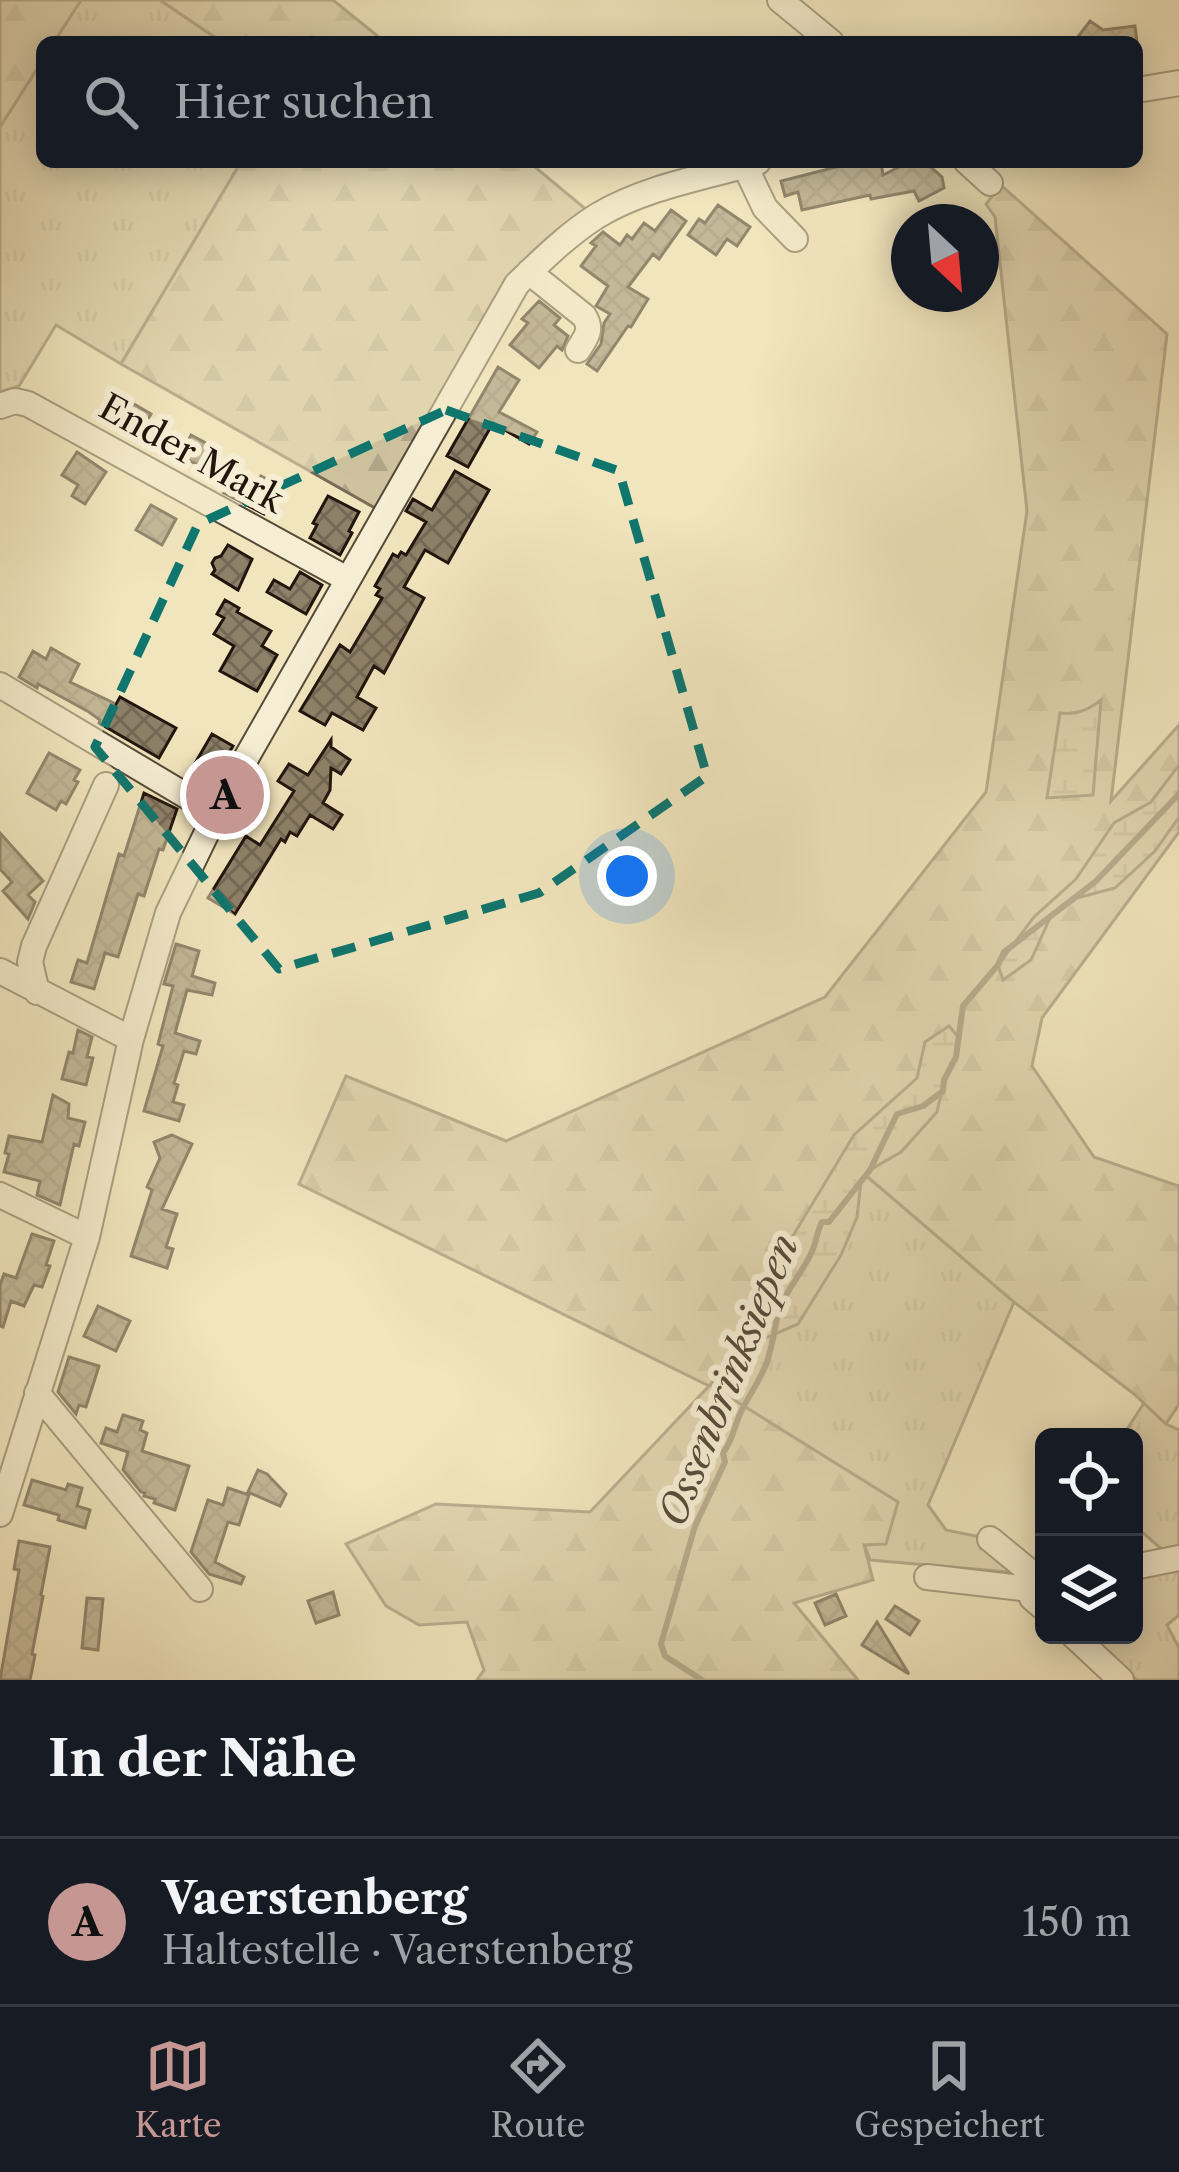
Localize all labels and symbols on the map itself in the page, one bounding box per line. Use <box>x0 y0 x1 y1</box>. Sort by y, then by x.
north arrow <box>891 204 999 312</box>
street label: Ender Mark <box>92 384 294 523</box>
pin: A <box>186 750 264 840</box>
your location <box>597 846 657 906</box>
water label: Ossenbrinksiepen <box>648 1227 808 1533</box>

